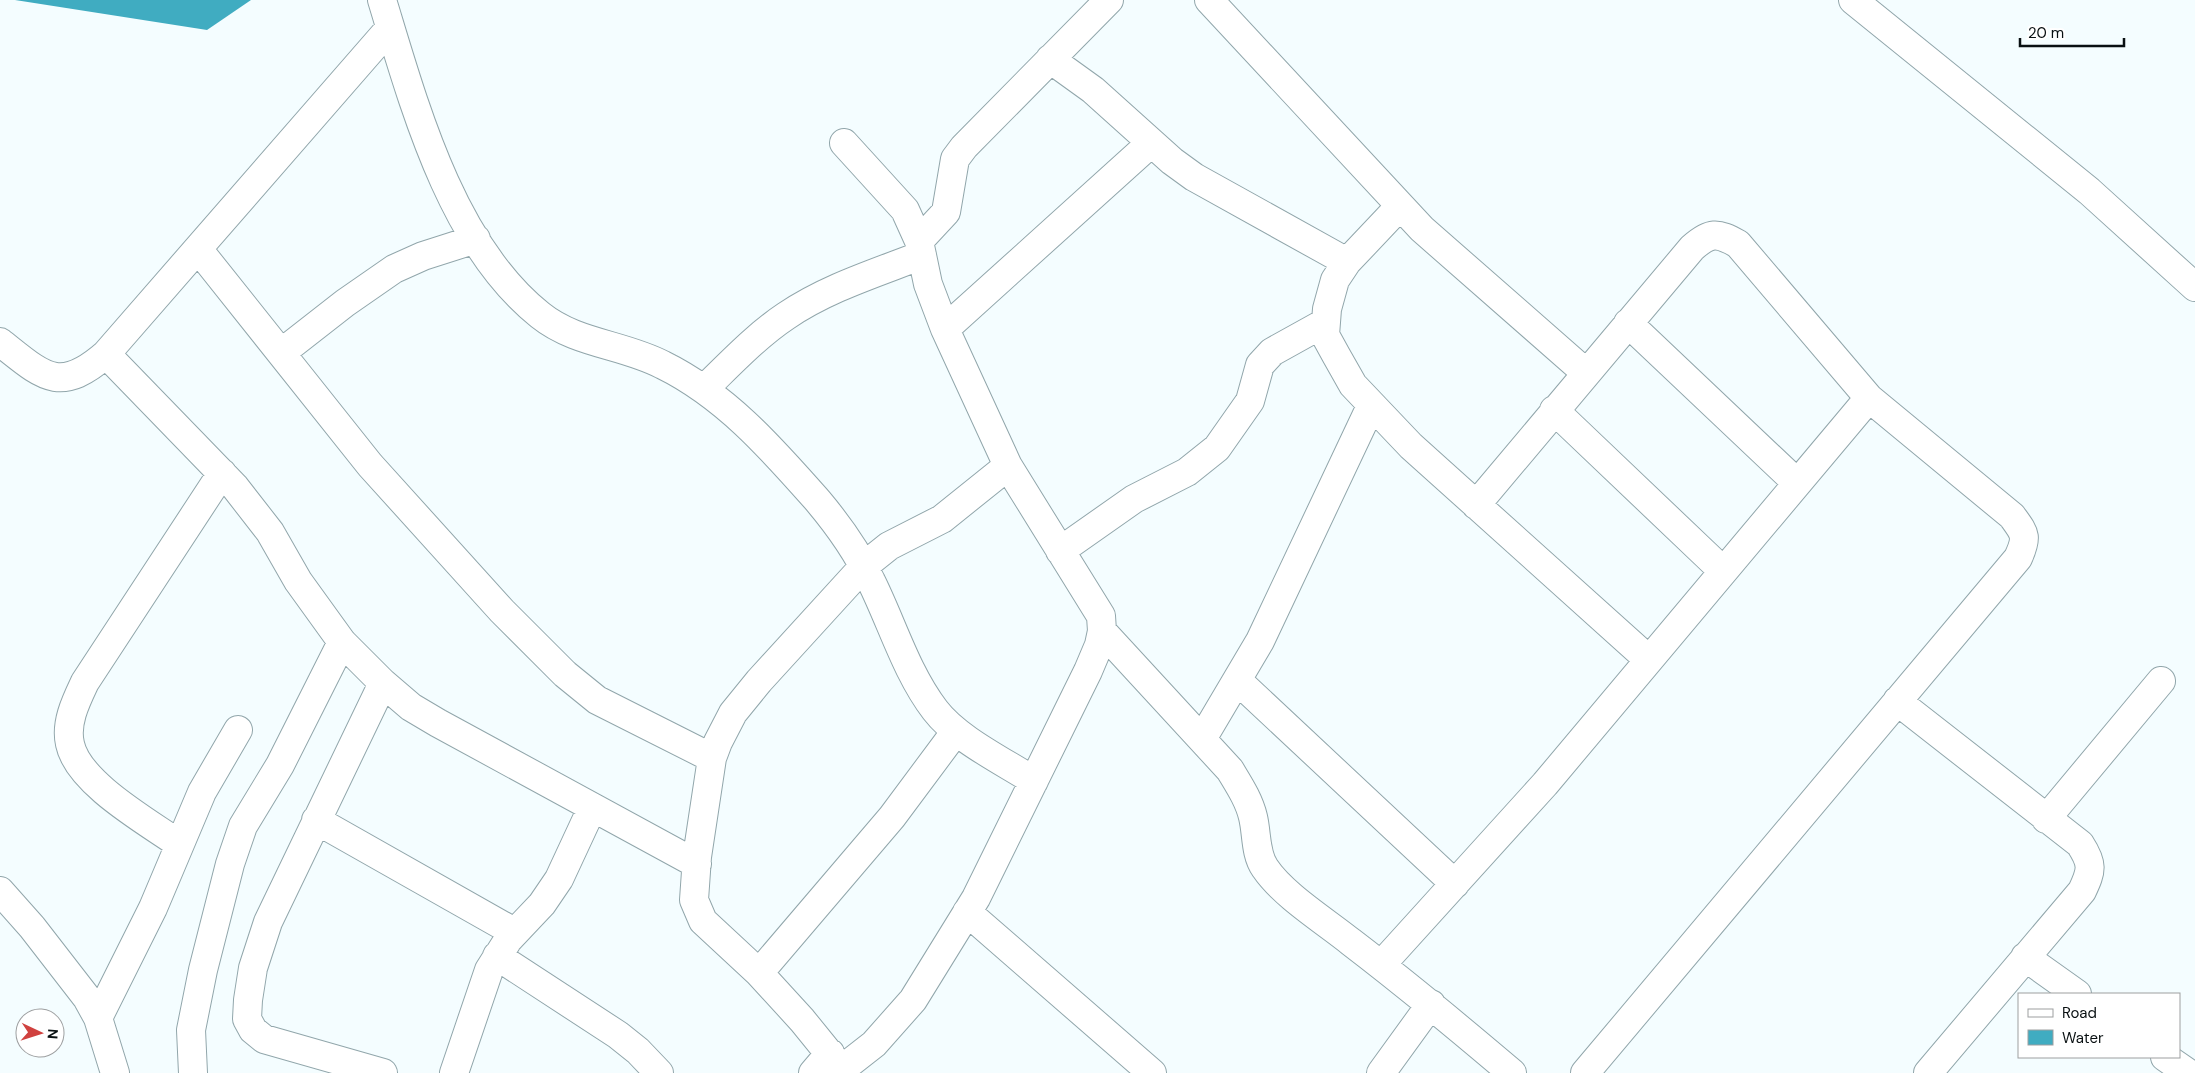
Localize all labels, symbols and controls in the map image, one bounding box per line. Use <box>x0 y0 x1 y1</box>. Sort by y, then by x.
scale bar <box>2020 15 2124 47</box>
text: 20 m <box>2028 23 2064 43</box>
legend <box>2018 993 2180 1058</box>
text: Road <box>2062 1003 2097 1023</box>
north arrow <box>15 1008 65 1058</box>
text: N <box>44 1028 62 1040</box>
text: Water <box>2062 1028 2104 1048</box>

